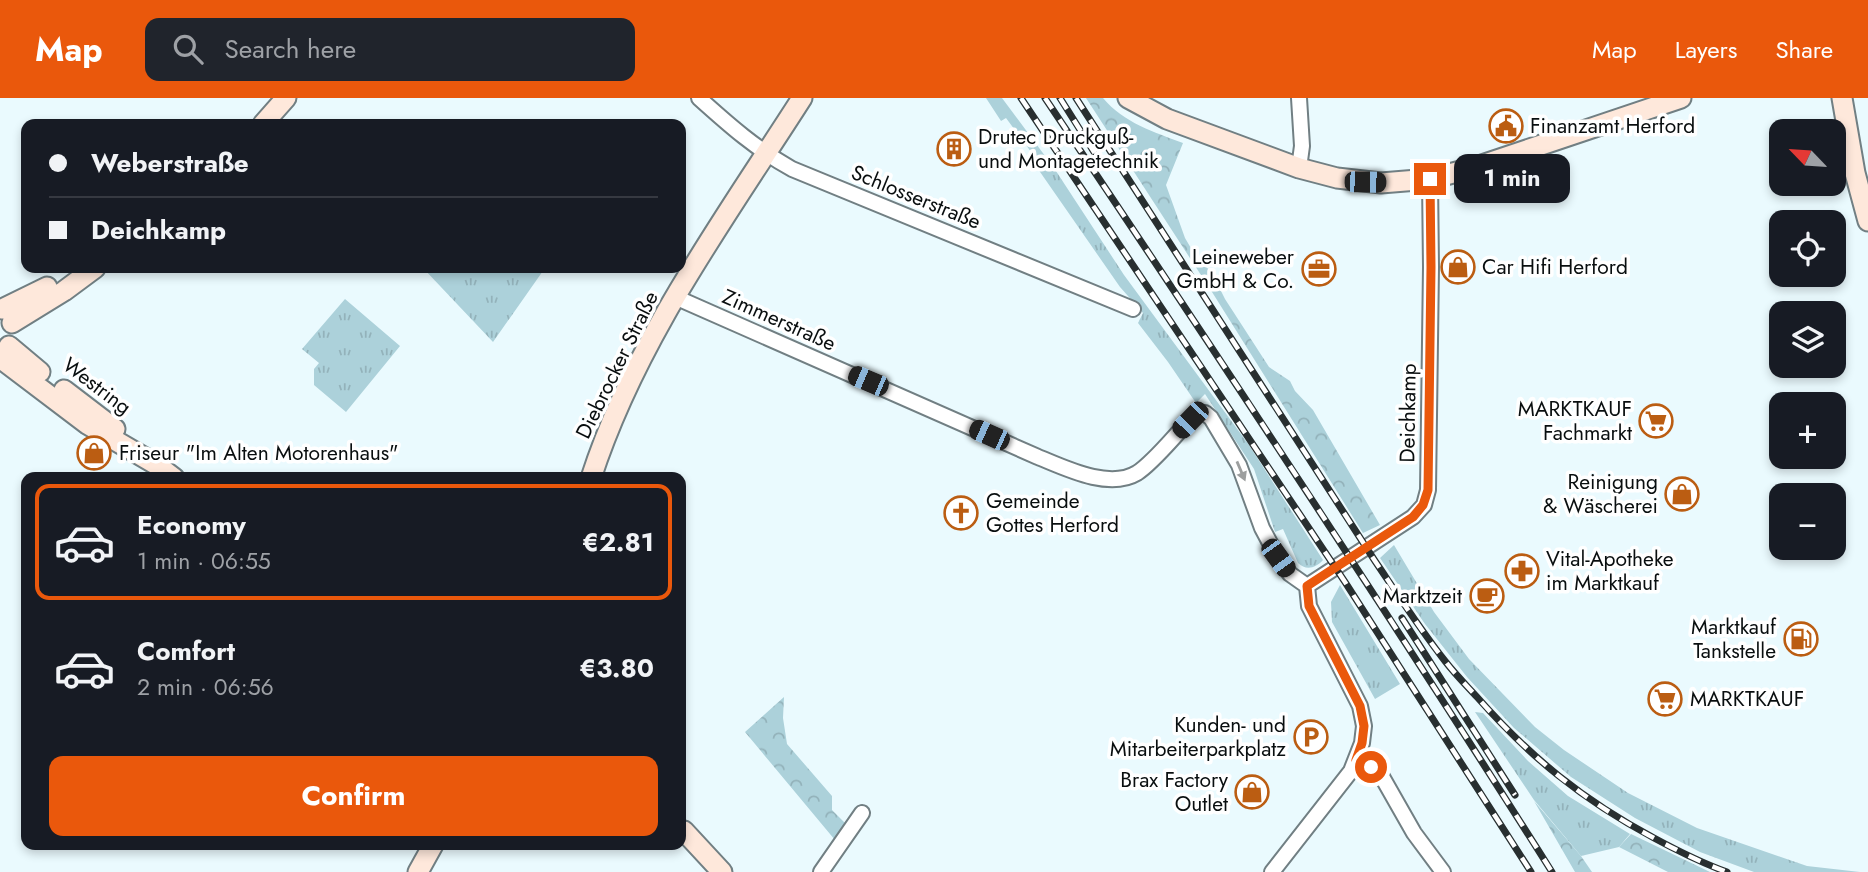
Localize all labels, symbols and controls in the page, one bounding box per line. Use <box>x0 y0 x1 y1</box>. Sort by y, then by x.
search box <box>145 18 635 81</box>
text: Map <box>35 26 103 73</box>
icon: search <box>169 30 207 68</box>
text: Search here <box>225 30 356 68</box>
text: Map <box>1592 32 1637 67</box>
text: Layers <box>1675 32 1737 67</box>
text: Share <box>1775 32 1833 67</box>
public building icon: Finanzamt Herford <box>1487 107 1525 145</box>
place label: Finanzamt Herford <box>1530 111 1695 141</box>
north arrow <box>1769 119 1846 196</box>
map controls <box>1769 119 1846 560</box>
place label: Drutec Druckguß- und Montagetechnik <box>978 122 1159 176</box>
building icon: Drutec Druckguß- und Montagetechnik <box>935 130 973 168</box>
text: Weberstraße <box>91 144 249 182</box>
callout: 1 min <box>1454 154 1570 204</box>
street label: Schlosserstraße <box>847 157 985 237</box>
text: 1 min <box>1483 161 1541 195</box>
route end <box>1414 163 1446 195</box>
car <box>1344 171 1387 193</box>
button: locate <box>1769 210 1846 287</box>
text: Deichkamp <box>91 211 226 249</box>
place label: Leineweber GmbH & Co. <box>1176 242 1295 296</box>
shop icon: Car Hifi Herford <box>1439 248 1477 286</box>
office icon: Leineweber GmbH & Co. <box>1300 250 1338 288</box>
place label: Car Hifi Herford <box>1482 252 1628 282</box>
street label: Zimmerstraße <box>718 282 841 358</box>
street label: Diebrocker Straße <box>568 286 666 444</box>
button: layers <box>1769 301 1846 378</box>
street label: Westring <box>56 350 138 422</box>
car <box>845 363 892 399</box>
street label: Deichkamp <box>1392 363 1424 463</box>
button: + <box>1769 392 1846 469</box>
place label: MARKTKAUF Fachmarkt <box>1518 394 1632 448</box>
car <box>1168 398 1213 442</box>
supermarket icon: MARKTKAUF Fachmarkt <box>1637 402 1675 440</box>
car <box>966 417 1013 453</box>
shop icon: Friseur "Im Alten Motorenhaus" <box>75 434 113 472</box>
place label: Friseur "Im Alten Motorenhaus" <box>119 438 398 468</box>
one-way arrow <box>1235 461 1246 482</box>
place label: Reinigung & Wäscherei <box>1543 467 1658 521</box>
shop icon: Reinigung & Wäscherei <box>1663 475 1701 513</box>
button: − <box>1769 483 1846 560</box>
place label: Gemeinde Gottes Herford <box>986 486 1119 540</box>
church icon: Gemeinde Gottes Herford <box>942 494 980 532</box>
text: Economy <box>137 506 246 544</box>
icon: car <box>53 511 116 574</box>
text: €2.81 <box>582 523 654 561</box>
car <box>1258 535 1299 581</box>
text: 1 min · 06:55 <box>137 544 271 578</box>
place label: Vital-Apotheke im Marktkauf <box>1546 544 1674 598</box>
pharmacy icon: Vital-Apotheke im Marktkauf <box>1503 552 1541 590</box>
cafe icon: Marktzeit <box>1468 577 1506 615</box>
place label: Marktzeit <box>1383 581 1462 611</box>
place label: Marktkauf Tankstelle <box>1691 612 1777 666</box>
fuel station icon: Marktkauf Tankstelle <box>1782 620 1820 658</box>
text: Comfort <box>137 632 235 670</box>
icon: car <box>53 637 116 700</box>
text: €3.80 <box>579 649 654 687</box>
text: 2 min · 06:56 <box>137 670 274 704</box>
supermarket icon: MARKTKAUF <box>1646 680 1684 718</box>
place label: MARKTKAUF <box>1690 684 1804 714</box>
place label: Kunden- und Mitarbeiterparkplatz <box>1110 710 1286 764</box>
parking icon: Kunden- und Mitarbeiterparkplatz <box>1292 718 1330 756</box>
route start <box>1355 751 1387 783</box>
button: Confirm <box>49 756 658 836</box>
place label: Brax Factory Outlet <box>1120 765 1229 819</box>
shop icon: Brax Factory Outlet <box>1233 773 1271 811</box>

